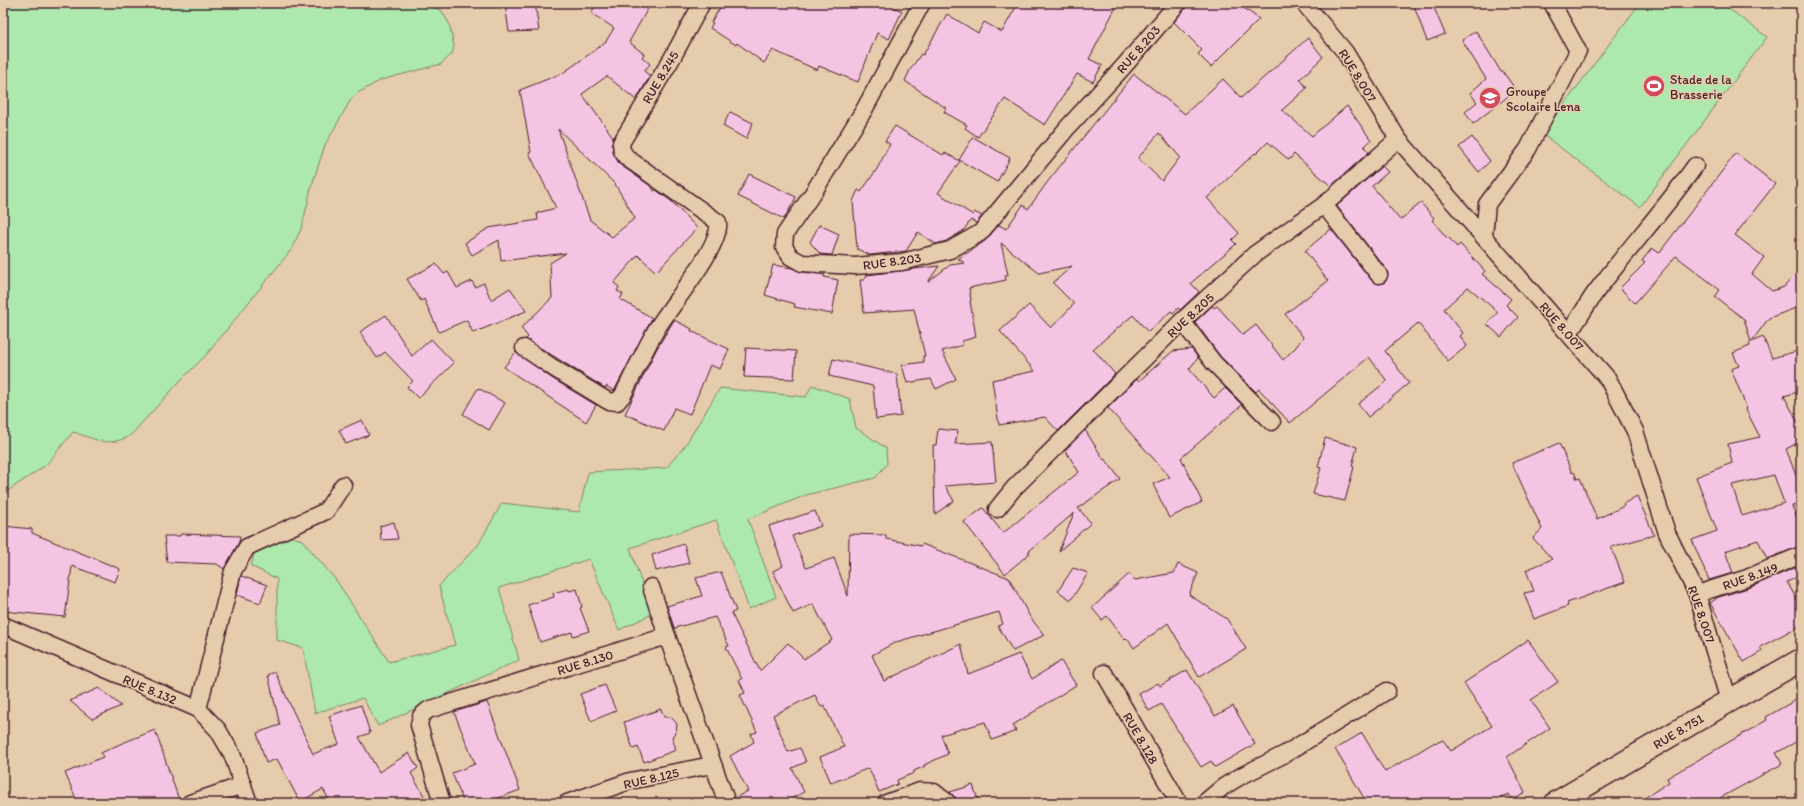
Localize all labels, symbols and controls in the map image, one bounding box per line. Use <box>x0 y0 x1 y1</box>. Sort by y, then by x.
street label: RUE 8.203 <box>1113 22 1163 76</box>
street label: RUE 8.007 <box>1335 46 1380 105</box>
street label: RUE 8.245 <box>639 48 682 106</box>
place label: Stade de la Brasserie <box>1670 72 1732 102</box>
sports icon: Stade de la Brasserie <box>1641 73 1667 99</box>
place label: Groupe Scolaire Lena <box>1506 84 1581 114</box>
school or university icon: Groupe Scolaire Lena <box>1477 85 1503 111</box>
street label: RUE 8.203 <box>862 250 922 273</box>
street label: RUE 8.205 <box>1164 290 1217 341</box>
street label: RUE 8.007 <box>1536 299 1587 354</box>
street label: RUE 8.149 <box>1721 559 1780 593</box>
street label: RUE 8.007 <box>1685 584 1718 645</box>
street label: RUE 8.130 <box>555 647 615 678</box>
street label: RUE 8.132 <box>121 671 179 708</box>
street label: RUE 8.128 <box>1120 710 1161 767</box>
street label: RUE 8.751 <box>1650 710 1706 752</box>
street label: RUE 8.125 <box>622 765 681 792</box>

